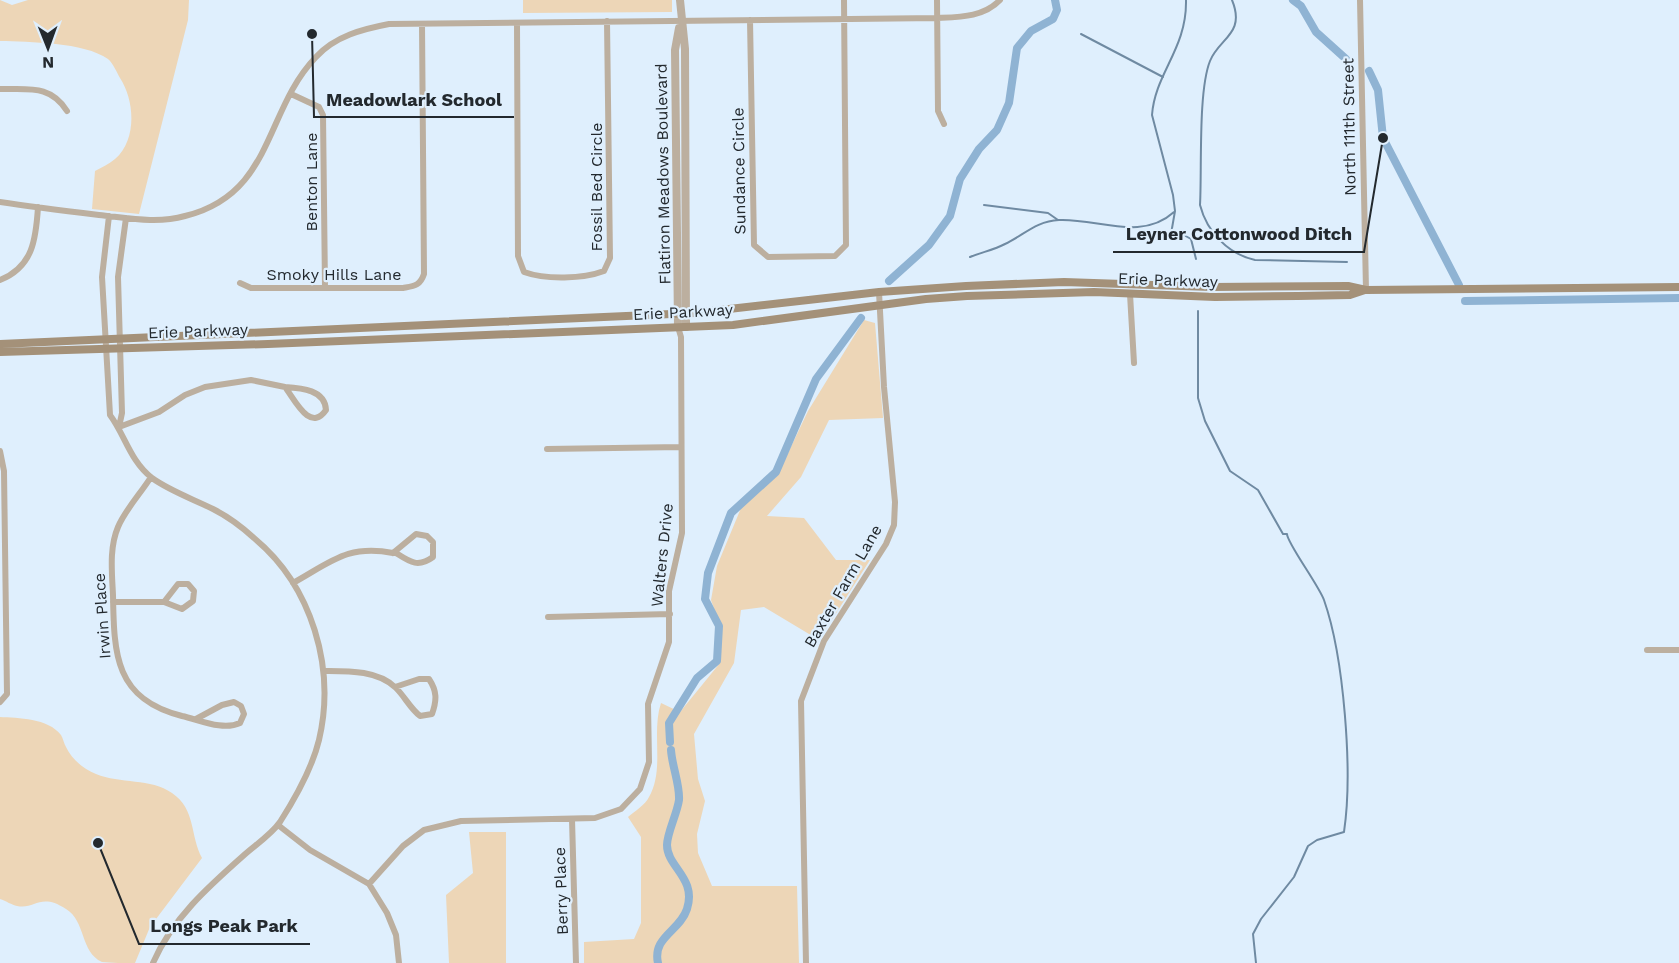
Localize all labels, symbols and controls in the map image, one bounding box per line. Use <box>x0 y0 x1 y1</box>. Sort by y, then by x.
north arrow <box>18 18 78 78</box>
text: N <box>42 53 54 72</box>
street label: North 111th Street <box>1338 58 1360 196</box>
street label: Flatiron Meadows Boulevard <box>652 63 674 285</box>
callout: Meadowlark School <box>314 81 514 117</box>
text: Meadowlark School <box>326 89 502 110</box>
street label: Sundance Circle <box>728 107 750 235</box>
street label: Fossil Bed Circle <box>587 122 606 252</box>
street label: Benton Lane <box>302 133 321 231</box>
callout: Leyner Cottonwood Ditch <box>1113 216 1364 252</box>
text: Leyner Cottonwood Ditch <box>1126 223 1352 244</box>
street label: Smoky Hills Lane <box>267 265 401 284</box>
street label: Erie Parkway <box>1118 269 1219 291</box>
street label: Erie Parkway <box>632 300 734 324</box>
street label: Erie Parkway <box>148 320 249 342</box>
street label: Walters Drive <box>647 502 677 608</box>
street label: Baxter Farm Lane <box>800 521 886 651</box>
street label: Irwin Place <box>90 572 114 660</box>
street label: Berry Place <box>550 847 572 935</box>
callout: Longs Peak Park <box>139 908 310 944</box>
text: Longs Peak Park <box>150 915 299 936</box>

